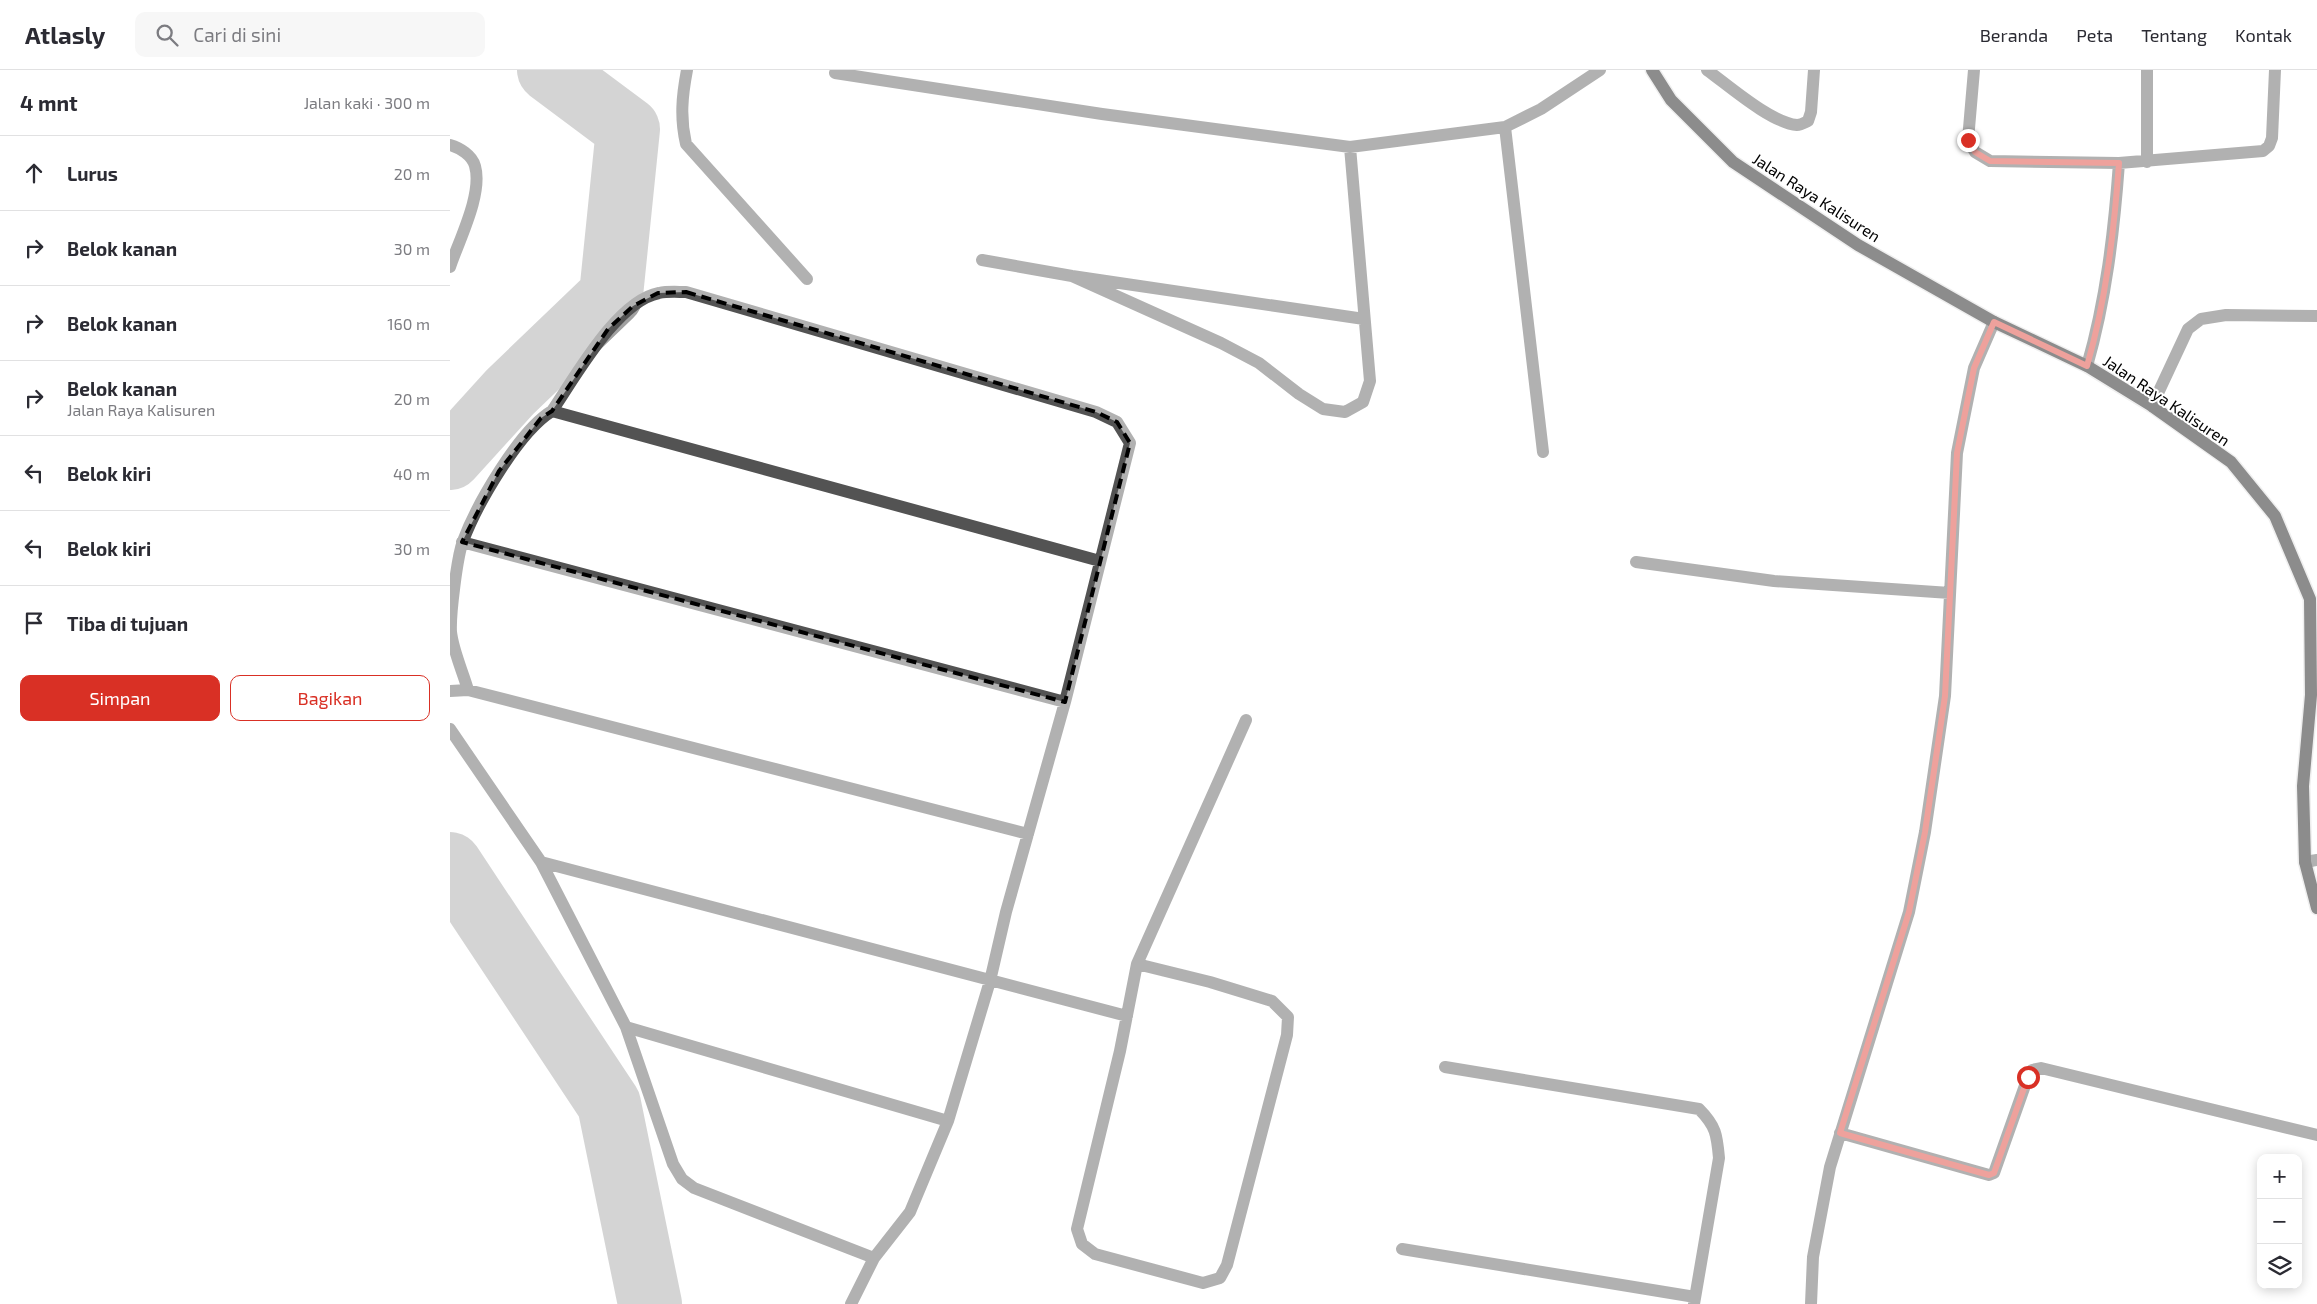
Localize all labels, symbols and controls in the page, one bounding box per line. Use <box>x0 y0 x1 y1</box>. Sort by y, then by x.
search box <box>135 12 485 57</box>
text: Atlasly <box>25 20 105 49</box>
icon: search <box>153 21 181 49</box>
text: Cari di sini <box>193 23 281 46</box>
text: Beranda <box>1980 24 2048 46</box>
text: Peta <box>2076 24 2113 46</box>
text: Tentang <box>2141 24 2207 46</box>
text: Kontak <box>2235 24 2292 46</box>
text: 4 mnt <box>20 90 78 115</box>
text: Jalan kaki · 300 m <box>304 93 430 112</box>
route end <box>1957 129 1980 152</box>
street label: Jalan Raya Kalisuren <box>1750 149 1884 245</box>
icon: ahead <box>20 159 48 187</box>
text: Lurus <box>67 162 118 185</box>
text: 20 m <box>394 164 430 183</box>
icon: right <box>20 234 48 262</box>
text: Belok kanan <box>67 237 177 260</box>
text: 30 m <box>394 239 430 258</box>
icon: right <box>20 309 48 337</box>
text: Belok kanan <box>67 312 177 335</box>
text: 160 m <box>387 314 430 333</box>
street label: Jalan Raya Kalisuren <box>2100 351 2234 449</box>
text: Belok kanan <box>67 377 177 400</box>
icon: right <box>20 384 48 412</box>
text: 20 m <box>394 389 430 408</box>
text: Jalan Raya Kalisuren <box>67 400 215 419</box>
icon: left <box>20 459 48 487</box>
text: Belok kiri <box>67 462 151 485</box>
text: 40 m <box>393 464 430 483</box>
icon: left <box>20 534 48 562</box>
text: Belok kiri <box>67 537 151 560</box>
text: 30 m <box>394 539 430 558</box>
icon: arrive <box>20 609 48 637</box>
text: Tiba di tujuan <box>67 612 188 635</box>
button: Simpan <box>20 675 220 721</box>
button: Bagikan <box>230 675 430 721</box>
route start <box>2017 1066 2040 1089</box>
map controls <box>2257 1154 2302 1289</box>
button: + <box>2257 1154 2302 1199</box>
button: − <box>2257 1199 2302 1244</box>
button: layers <box>2257 1244 2302 1289</box>

